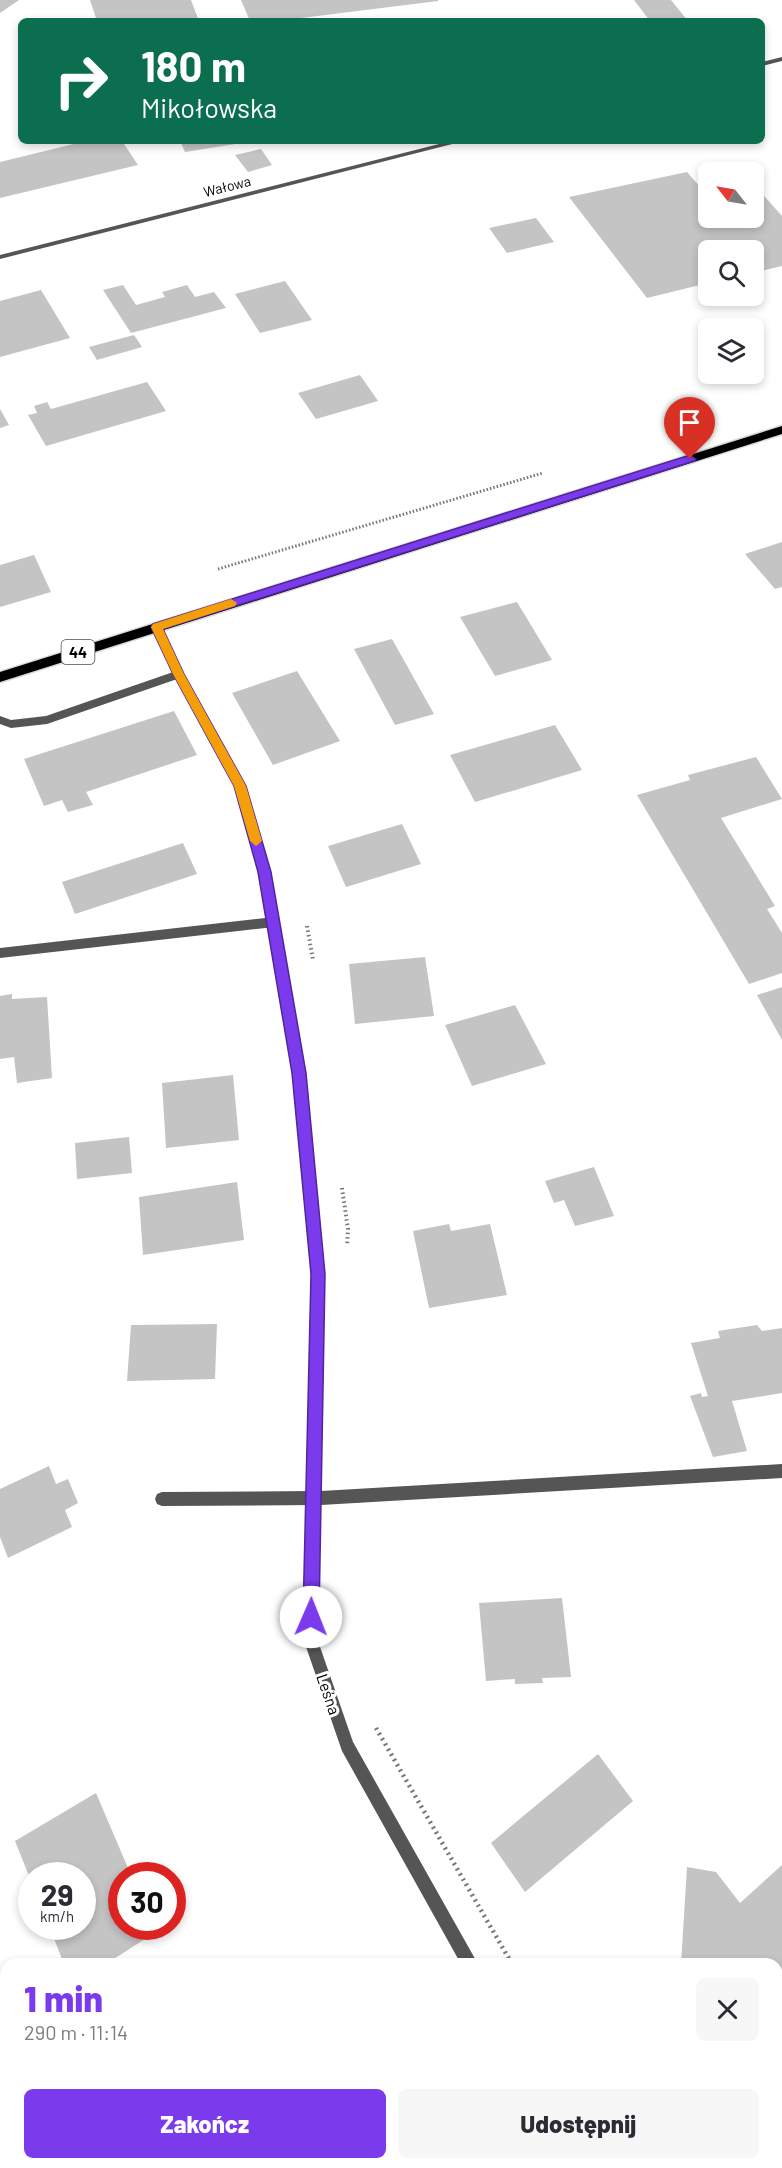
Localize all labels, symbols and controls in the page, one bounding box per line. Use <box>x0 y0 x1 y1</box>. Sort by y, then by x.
text: 180 m <box>141 40 246 90</box>
icon: right <box>42 42 120 120</box>
text: Mikołowska <box>141 91 277 123</box>
north arrow <box>698 162 764 228</box>
map controls <box>698 162 764 384</box>
street label: Wałowa <box>202 172 252 200</box>
button: search <box>698 240 764 306</box>
button: layers <box>698 318 764 384</box>
pin <box>664 397 715 459</box>
icon: arrive <box>673 406 706 439</box>
road number: 44 <box>62 640 94 664</box>
position arrow <box>279 1585 343 1649</box>
street label: Leśna <box>313 1671 345 1717</box>
speed limit sign: 30 <box>108 1862 186 1940</box>
text: 29 <box>41 1876 73 1912</box>
text: km/h <box>40 1907 74 1925</box>
text: 1 min <box>24 1976 103 2019</box>
button: close <box>696 1978 759 2041</box>
text: 290 m · 11:14 <box>24 2020 128 2044</box>
button: Zakończ <box>24 2089 386 2158</box>
button: Udostępnij <box>398 2089 759 2158</box>

